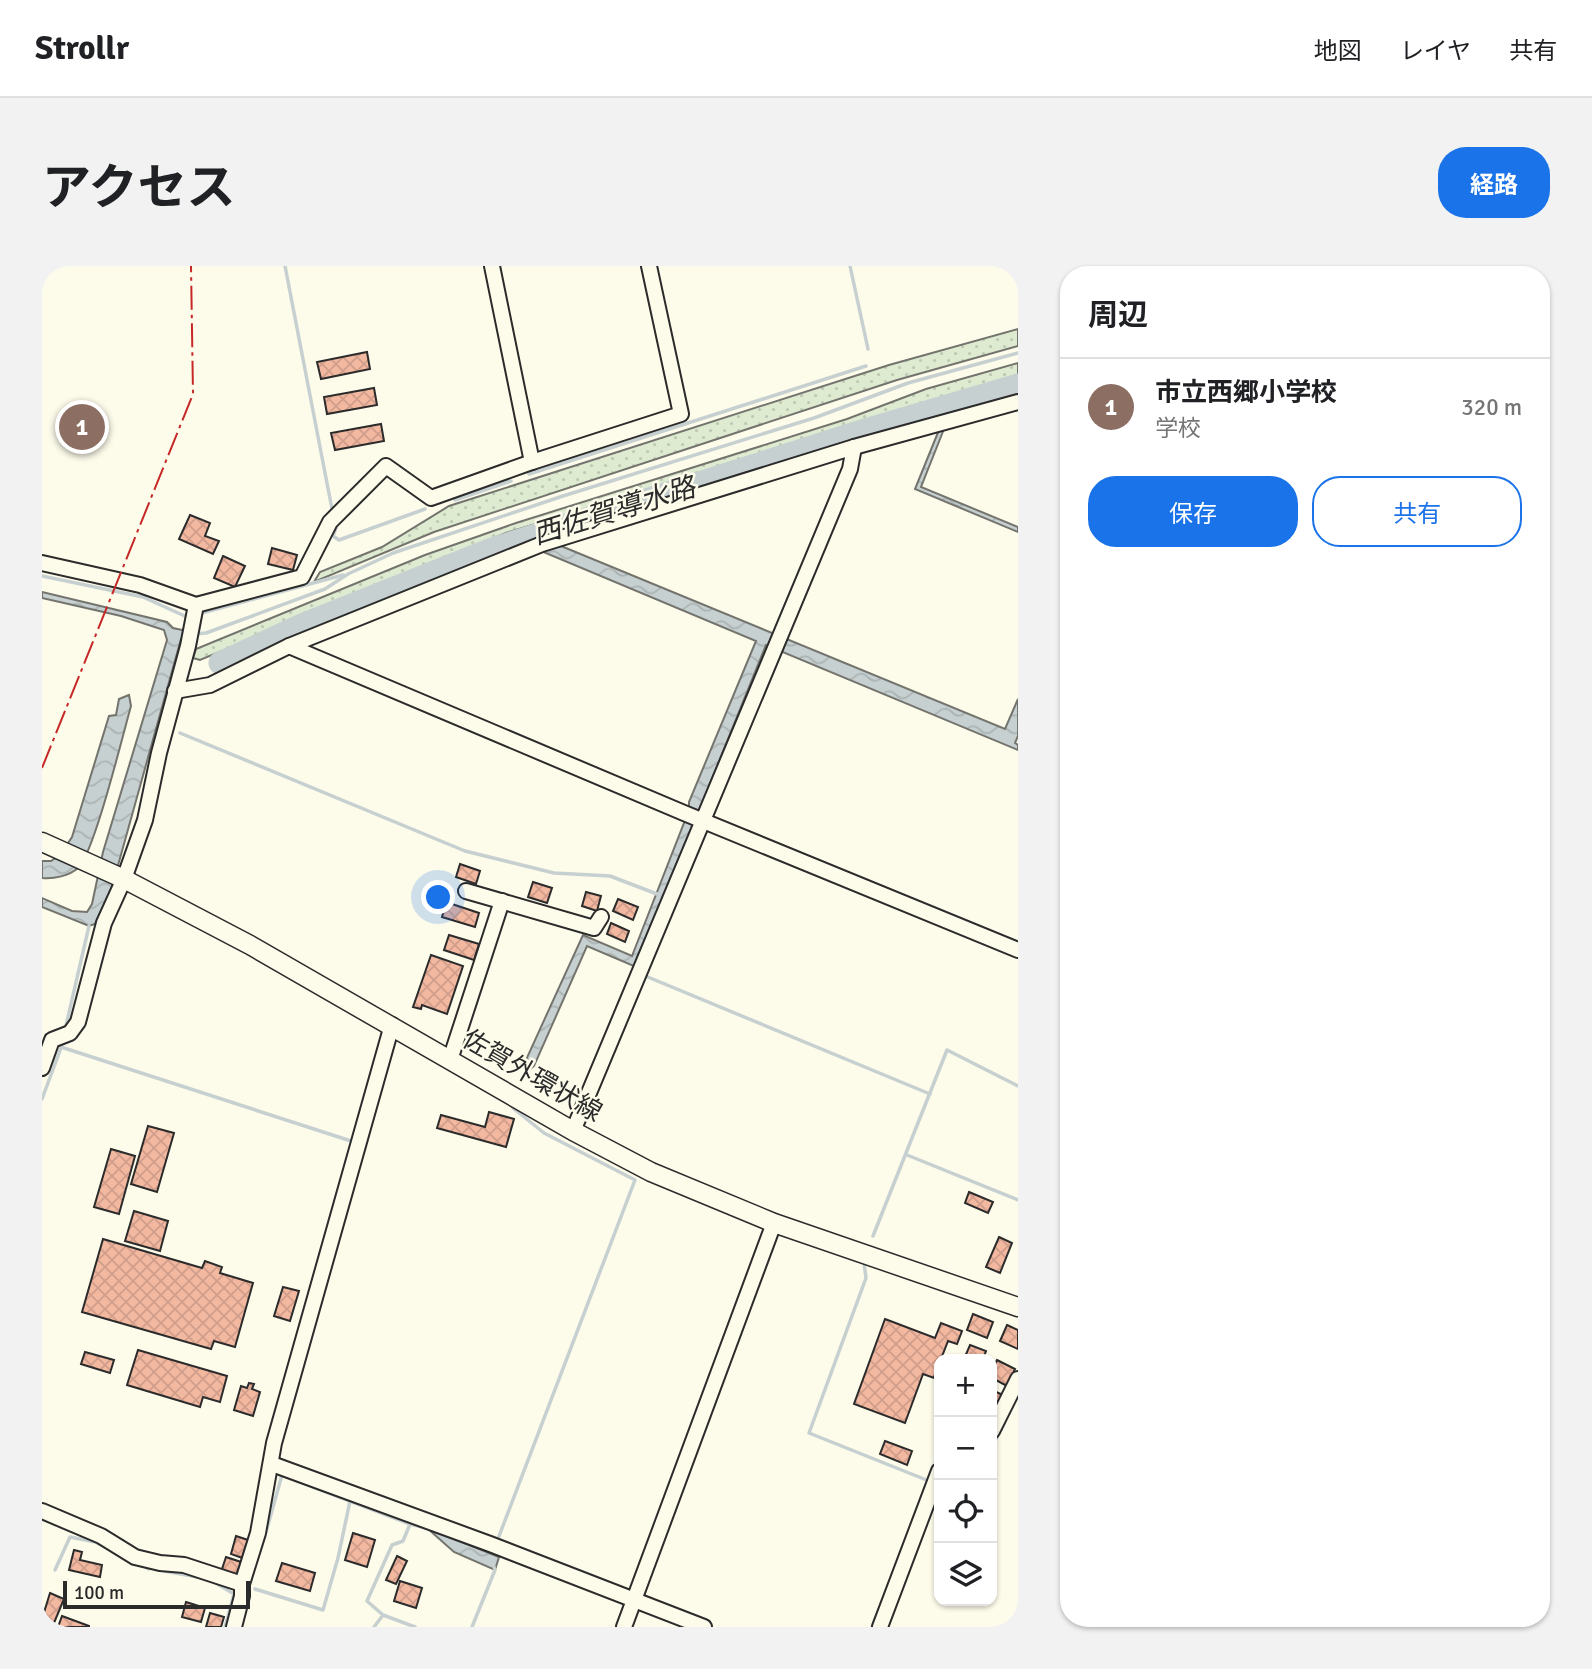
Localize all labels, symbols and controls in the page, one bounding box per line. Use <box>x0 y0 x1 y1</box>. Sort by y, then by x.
text: Strollr <box>35 28 129 69</box>
text: 地図 <box>1314 36 1362 66</box>
text: レイヤ <box>1400 36 1471 66</box>
text: 共有 <box>1509 36 1557 66</box>
button: 経路 <box>1438 147 1550 218</box>
text: アクセス <box>42 158 236 218</box>
text: 周辺 <box>1088 297 1148 334</box>
text: 市立西郷小学校 <box>1155 377 1337 409</box>
text: 1 <box>1105 393 1117 422</box>
text: 320 m <box>1461 393 1522 422</box>
pin: 1 <box>59 401 105 453</box>
text: 学校 <box>1155 414 1201 443</box>
water label: 西佐賀導水路 <box>529 470 701 552</box>
button: 保存 <box>1088 476 1298 547</box>
button: 共有 <box>1312 476 1522 547</box>
your location <box>421 880 455 914</box>
street label: 佐賀外環状線 <box>456 1023 608 1129</box>
map controls <box>934 1354 997 1606</box>
button: + <box>934 1354 997 1417</box>
button: − <box>934 1417 997 1480</box>
button: locate <box>934 1480 997 1543</box>
button: layers <box>934 1543 997 1606</box>
scale bar <box>63 1578 250 1610</box>
text: 100 m <box>74 1581 124 1605</box>

